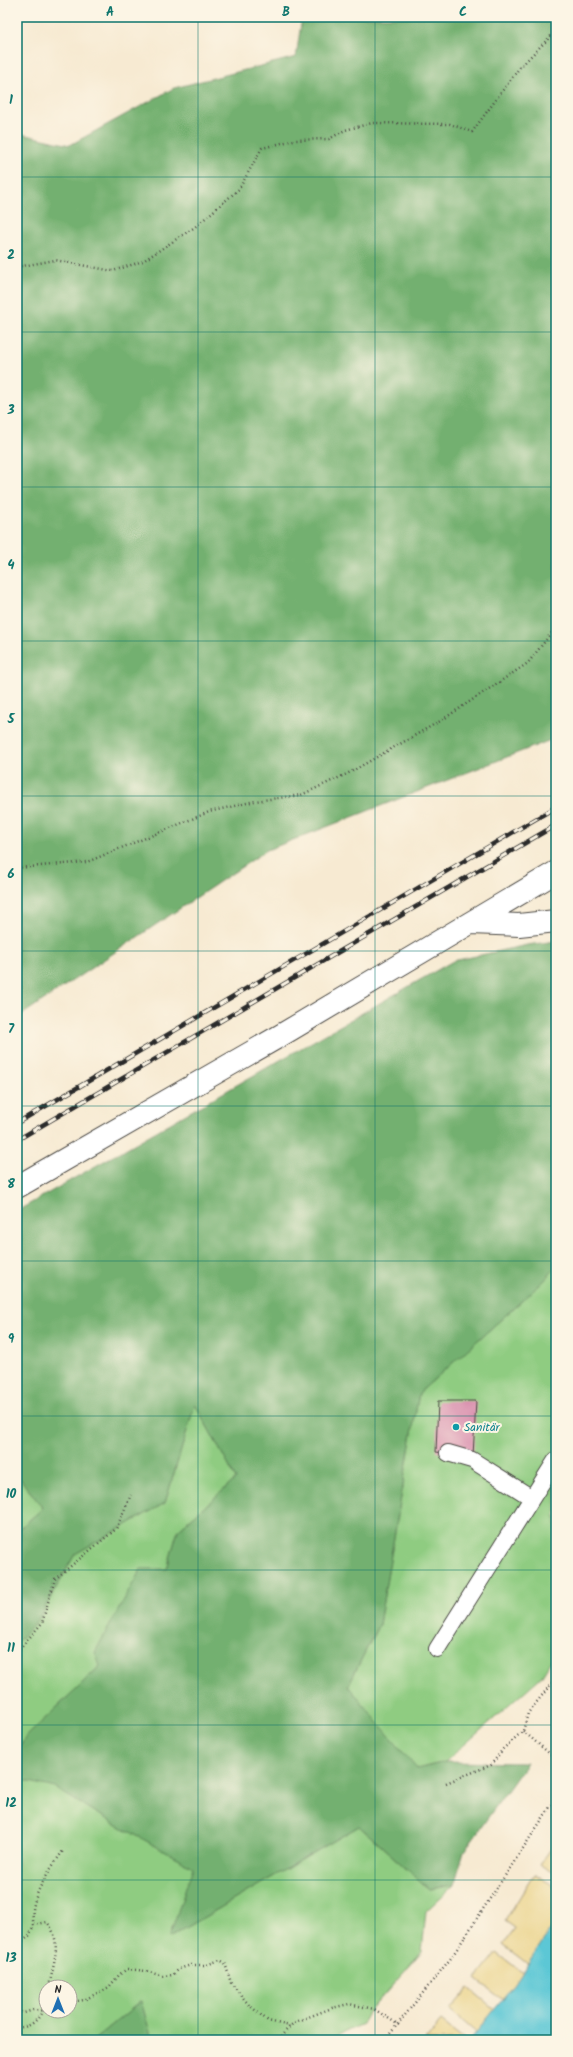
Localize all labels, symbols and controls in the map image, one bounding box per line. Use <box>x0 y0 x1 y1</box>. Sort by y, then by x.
text: A <box>106 2 114 23</box>
text: B <box>282 2 290 23</box>
text: C <box>459 2 467 23</box>
text: 1 <box>9 90 13 111</box>
text: 2 <box>7 245 15 266</box>
text: 3 <box>6 400 15 421</box>
text: 4 <box>7 555 15 576</box>
text: 5 <box>7 709 16 730</box>
text: 6 <box>7 864 15 885</box>
text: 7 <box>8 1019 15 1040</box>
text: 8 <box>7 1174 15 1195</box>
text: 9 <box>8 1329 15 1350</box>
place label: Sanitär <box>464 1418 501 1437</box>
marker: Sanitär <box>451 1422 461 1432</box>
text: 10 <box>6 1484 17 1505</box>
text: 11 <box>7 1638 15 1659</box>
text: 12 <box>5 1793 17 1814</box>
text: 13 <box>5 1948 17 1969</box>
north arrow <box>38 1979 78 2019</box>
text: N <box>55 1981 62 1999</box>

